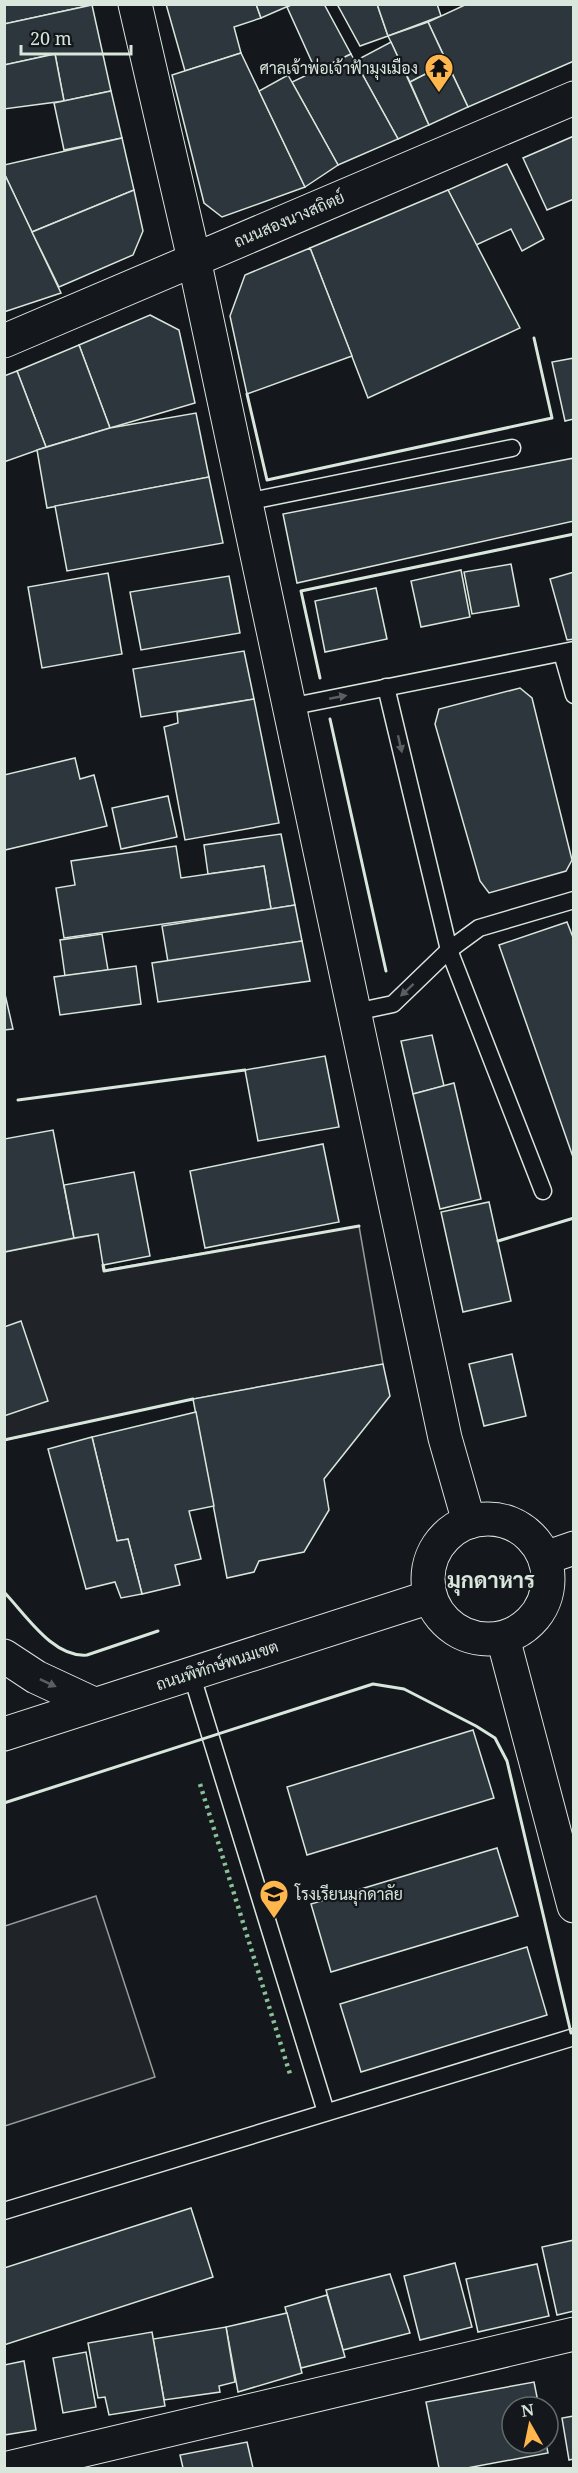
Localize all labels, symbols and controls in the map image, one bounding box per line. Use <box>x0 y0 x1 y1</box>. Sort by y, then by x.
scale bar <box>21 18 130 56</box>
text: 20 m <box>30 26 72 50</box>
temple icon: ศาลเจ้าพ่อเจ้าฟ้ามุงเมือง <box>423 52 455 94</box>
place label: ศาลเจ้าพ่อเจ้าฟ้ามุงเมือง <box>259 57 418 80</box>
street label: ถนนสองนางสถิตย์ <box>230 185 348 252</box>
one-way arrow <box>329 692 348 701</box>
one-way arrow <box>395 735 405 754</box>
one-way arrow <box>399 983 414 997</box>
district label: มุกดาหาร <box>447 1564 535 1596</box>
street label: ถนนพิทักษ์พนมเขต <box>153 1634 281 1695</box>
one-way arrow <box>39 1678 56 1687</box>
school or university icon: โรงเรียนมุกดาลัย <box>258 1878 290 1920</box>
place label: โรงเรียนมุกดาลัย <box>294 1883 403 1906</box>
north arrow <box>500 2395 560 2455</box>
text: N <box>520 2398 536 2422</box>

